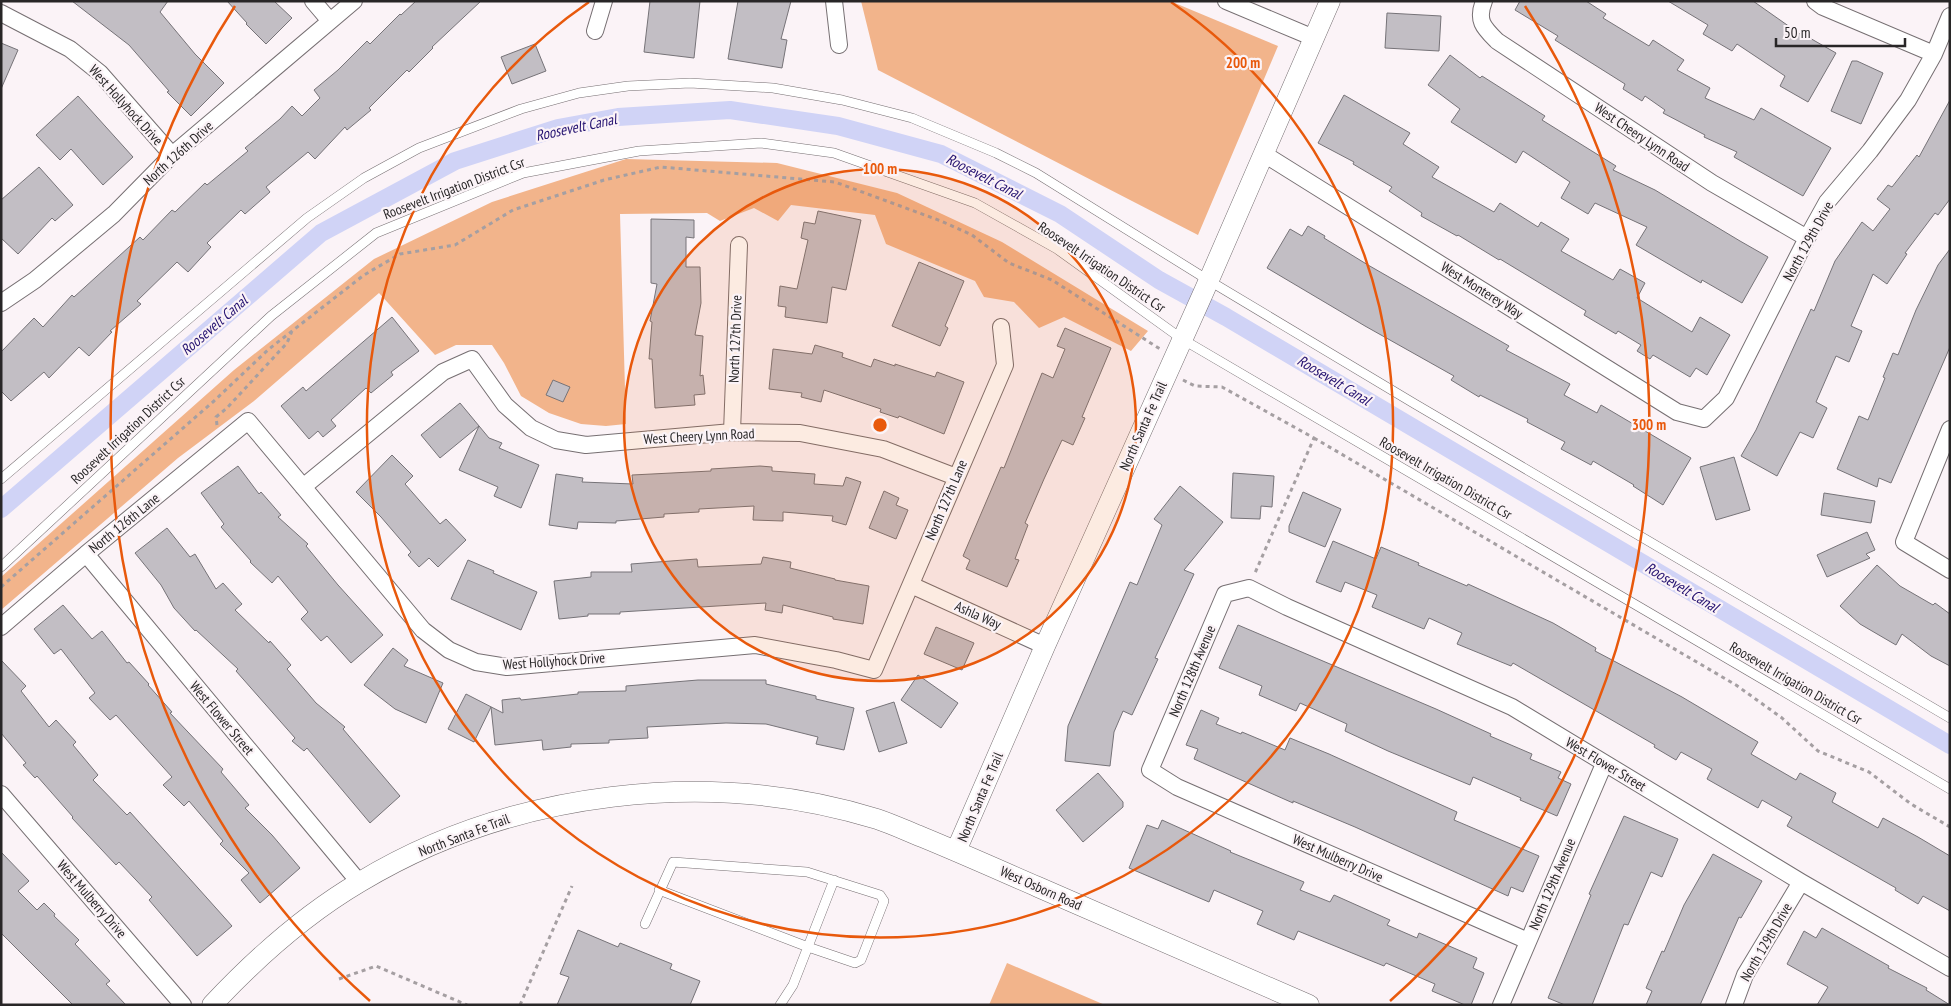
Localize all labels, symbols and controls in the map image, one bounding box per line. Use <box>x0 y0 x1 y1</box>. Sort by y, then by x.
scale bar <box>1776 15 1905 47</box>
text: 50 m <box>1784 23 1810 42</box>
text: 200 m <box>1226 53 1260 72</box>
street label: West Hollyhock Drive <box>85 61 167 149</box>
street label: West Cheery Lynn Road <box>1591 98 1693 176</box>
water label: Roosevelt Canal <box>534 109 620 145</box>
street label: North 126th Drive <box>139 117 217 189</box>
water label: Roosevelt Canal <box>943 149 1026 204</box>
street label: Roosevelt Irrigation District Csr <box>381 153 527 223</box>
text: 100 m <box>863 159 897 178</box>
street label: North 129th Drive <box>1779 198 1837 284</box>
street label: Roosevelt Irrigation District Csr <box>1035 218 1169 316</box>
street label: West Monterey Way <box>1438 258 1527 323</box>
water label: Roosevelt Canal <box>177 290 252 359</box>
street label: North 127th Drive <box>724 295 746 383</box>
water label: Roosevelt Canal <box>1294 351 1375 410</box>
street label: Roosevelt Irrigation District Csr <box>67 372 189 488</box>
street label: North Santa Fe Trail <box>1115 378 1171 473</box>
text: 300 m <box>1632 415 1666 434</box>
centre of rings <box>871 416 889 434</box>
street label: West Cheery Lynn Road <box>643 424 755 448</box>
street label: Roosevelt Irrigation District Csr <box>1377 433 1516 523</box>
street label: North 127th Lane <box>921 457 971 543</box>
street label: North 126th Lane <box>85 489 163 557</box>
water label: Roosevelt Canal <box>1642 558 1723 617</box>
street label: Ashla Way <box>952 597 1005 633</box>
street label: North 128th Avenue <box>1165 622 1219 719</box>
street label: Roosevelt Irrigation District Csr <box>1727 638 1866 728</box>
street label: West Hollyhock Drive <box>502 648 606 674</box>
street label: West Flower Street <box>186 677 258 759</box>
street label: West Flower Street <box>1562 733 1650 795</box>
street label: North Santa Fe Trail <box>953 749 1007 845</box>
street label: North Santa Fe Trail <box>416 809 513 861</box>
street label: West Mulberry Drive <box>1290 830 1386 886</box>
street label: North 129th Avenue <box>1525 835 1579 932</box>
street label: West Mulberry Drive <box>53 856 131 942</box>
street label: West Osborn Road <box>997 862 1085 914</box>
street label: North 129th Drive <box>1736 899 1796 985</box>

